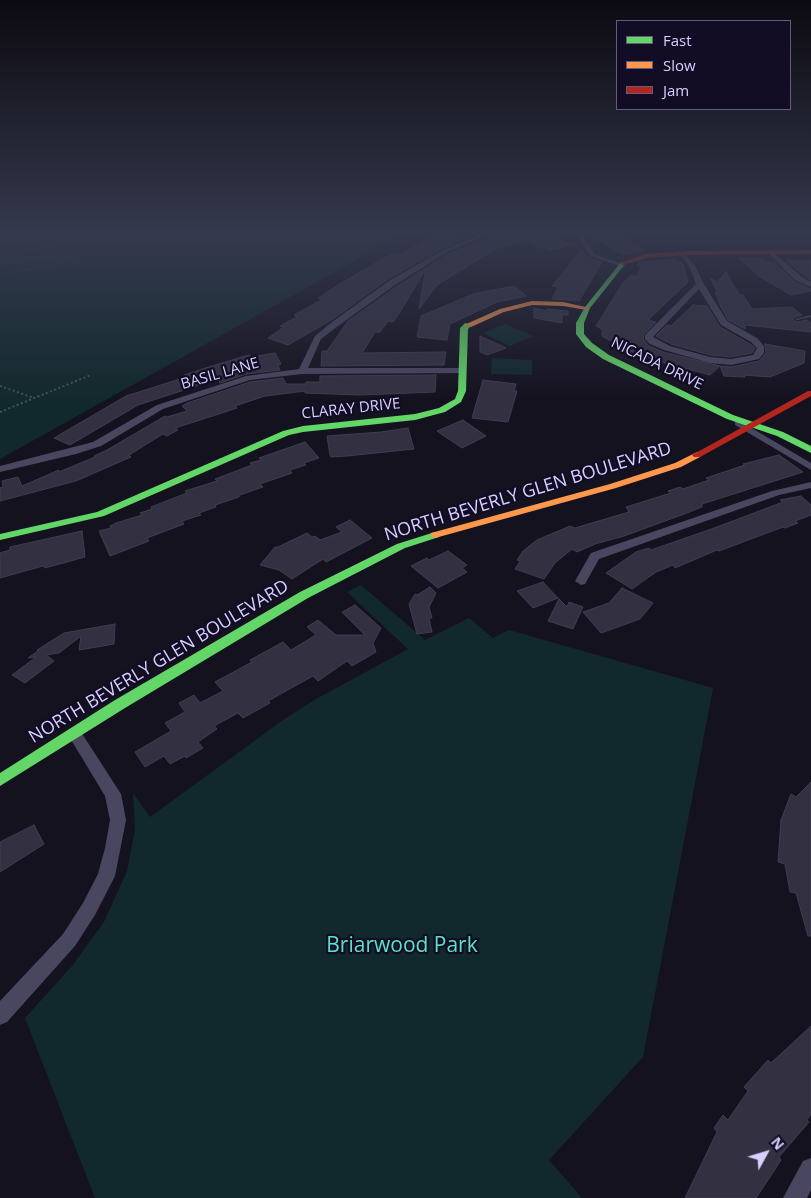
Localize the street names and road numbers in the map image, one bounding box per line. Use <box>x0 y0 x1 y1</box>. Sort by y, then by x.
street label: NICADA DRIVE <box>608 334 706 394</box>
street label: BASIL LANE <box>179 354 261 394</box>
street label: CLARAY DRIVE <box>301 395 401 423</box>
street label: NORTH BEVERLY GLEN BOULEVARD <box>382 438 674 546</box>
street label: NORTH BEVERLY GLEN BOULEVARD <box>25 576 293 748</box>

